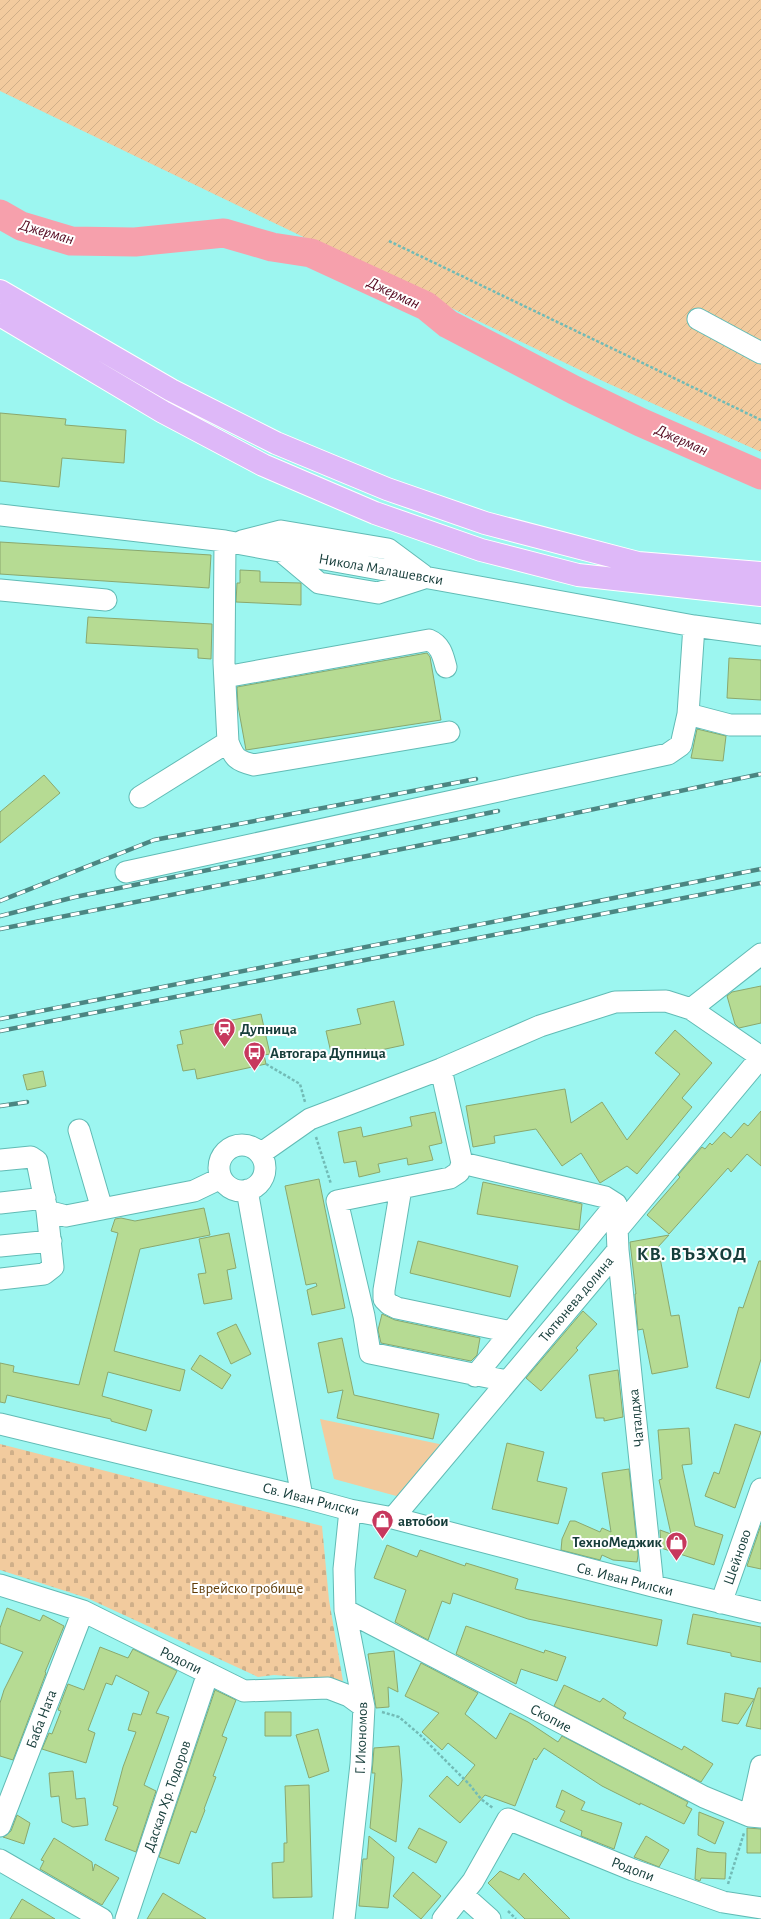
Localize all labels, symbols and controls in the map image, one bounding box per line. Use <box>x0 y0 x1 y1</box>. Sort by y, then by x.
water label: Джерман <box>16 216 76 248</box>
water label: Джерман <box>363 273 422 313</box>
water label: Джерман <box>651 421 710 460</box>
street label: Никола Малашевски <box>317 551 444 588</box>
station icon: Дупница <box>211 1016 237 1049</box>
place label: Дупница <box>240 1022 297 1037</box>
bus stop icon: Автогара Дупница <box>241 1040 267 1073</box>
place label: Автогара Дупница <box>270 1046 386 1061</box>
district label: КВ. ВЪЗХОД <box>637 1245 747 1264</box>
street label: Тютюнева долина <box>536 1253 617 1345</box>
street label: Чаталджа <box>626 1388 647 1448</box>
street label: Св. Иван Рилски <box>261 1480 361 1519</box>
shop icon: автобои <box>370 1508 396 1541</box>
place label: автобои <box>398 1514 449 1529</box>
street label: Шейново <box>721 1527 754 1587</box>
shop icon: ТехноМеджик <box>664 1529 690 1562</box>
place label: ТехноМеджик <box>572 1535 663 1550</box>
street label: Св. Иван Рилски <box>575 1560 675 1599</box>
park label: Еврейско гробище <box>191 1581 303 1596</box>
street label: Родопи <box>157 1644 204 1677</box>
street label: Баба Ната <box>23 1688 60 1751</box>
street label: Г. Икономов <box>353 1701 370 1775</box>
street label: Скопие <box>528 1701 574 1736</box>
street label: Даскал Хр. Тодоров <box>141 1739 194 1854</box>
street label: Родопи <box>609 1854 656 1884</box>

